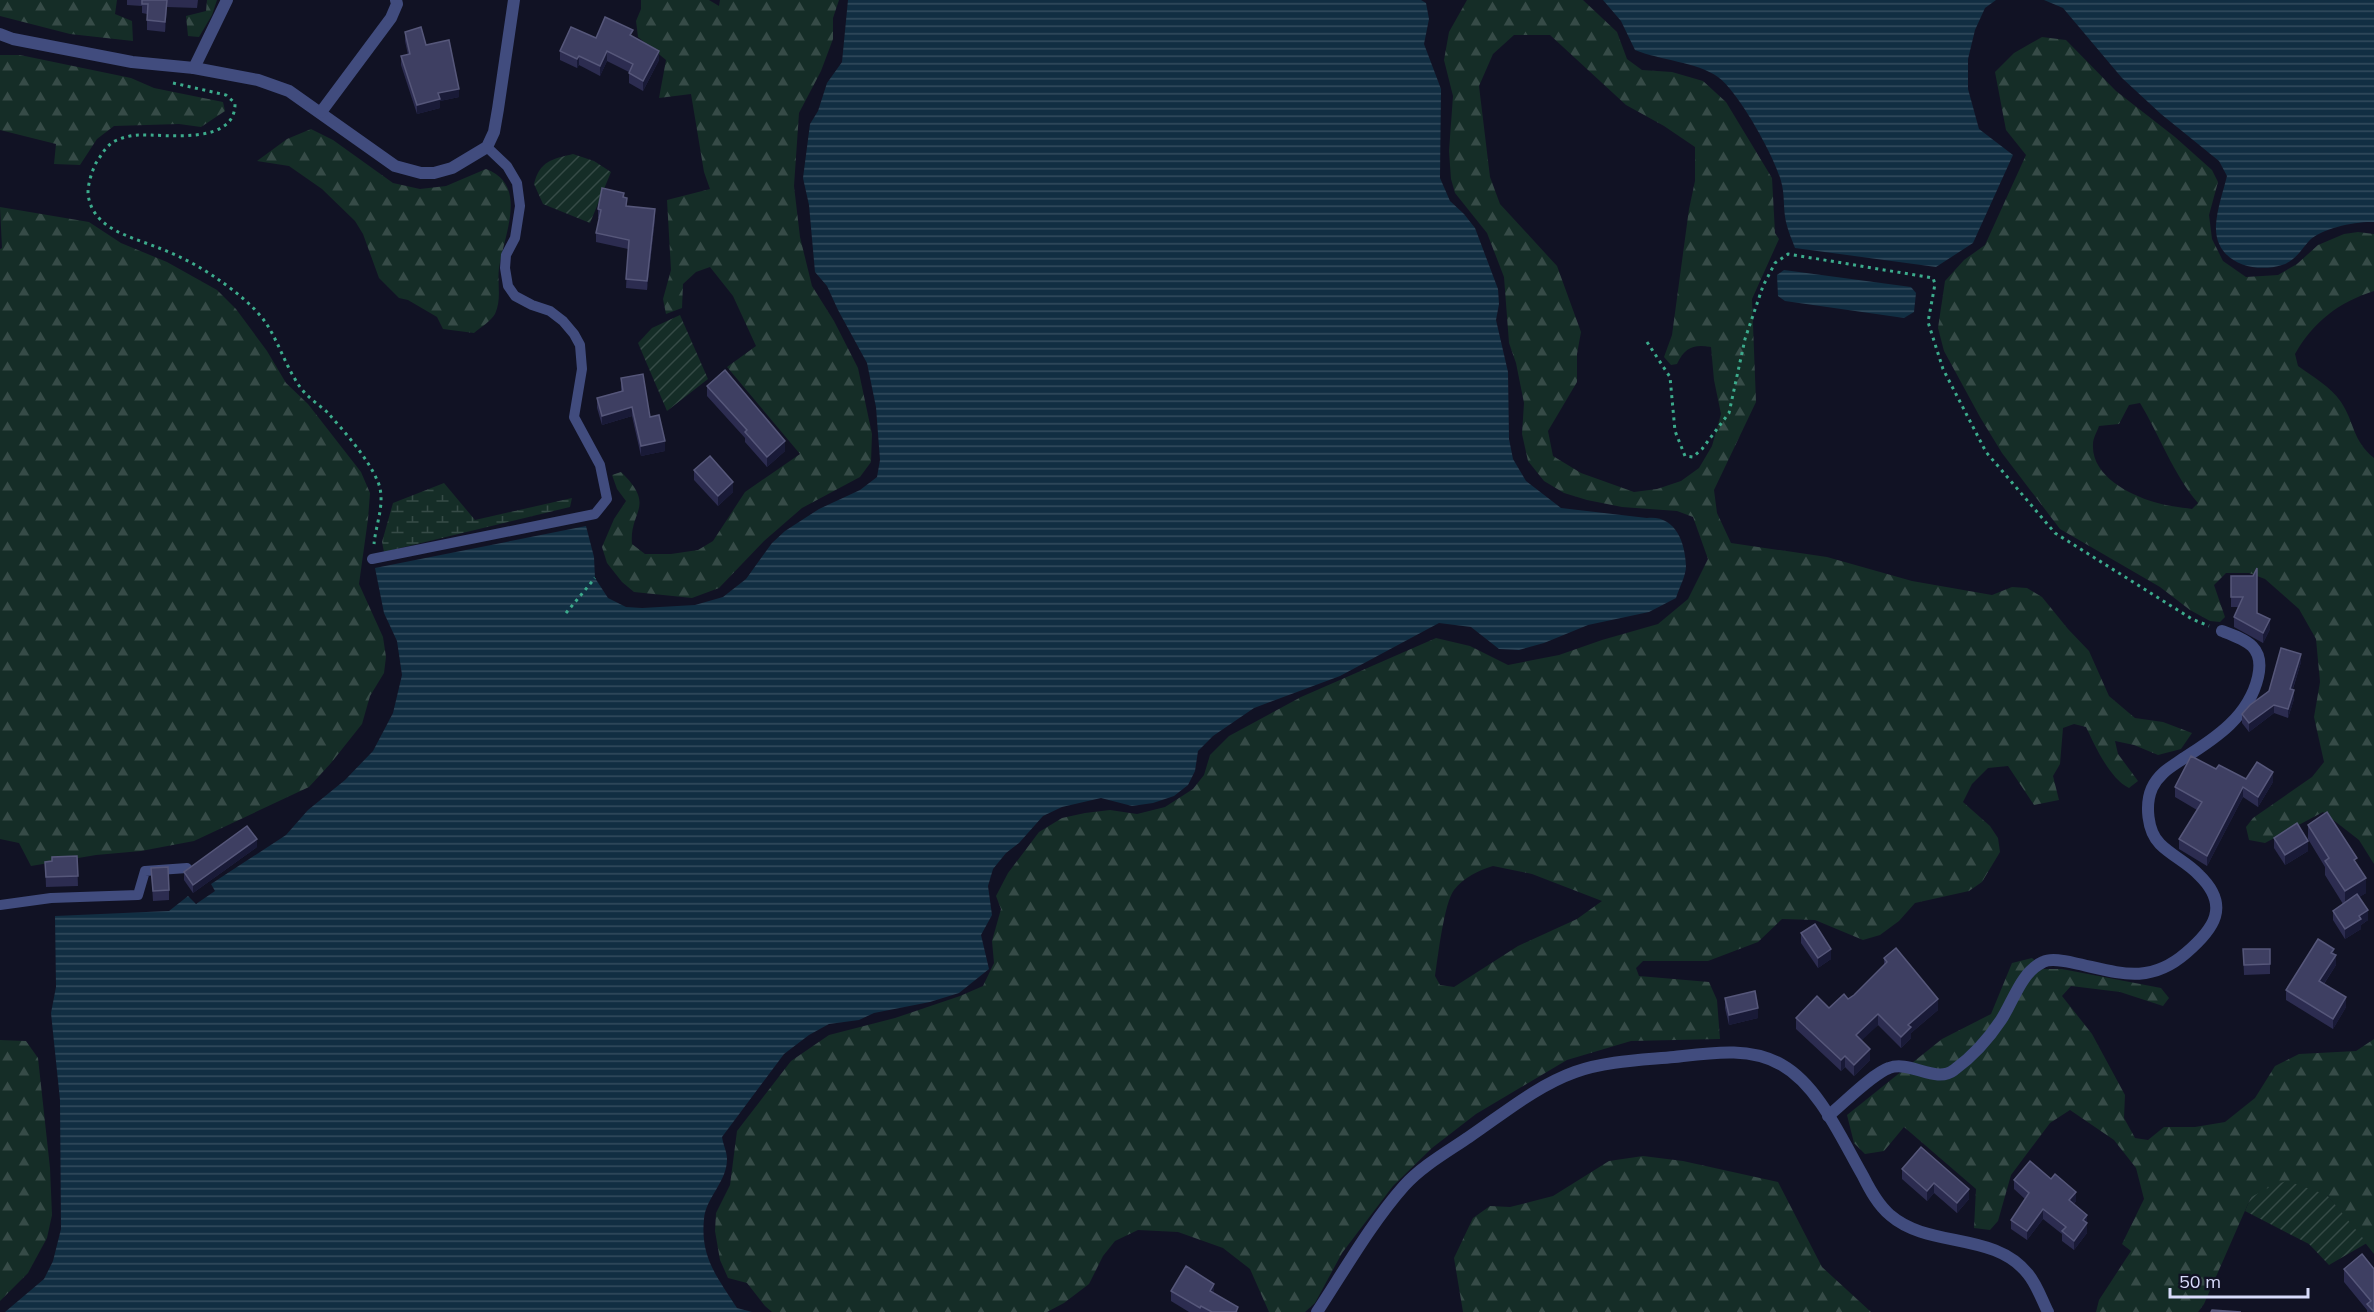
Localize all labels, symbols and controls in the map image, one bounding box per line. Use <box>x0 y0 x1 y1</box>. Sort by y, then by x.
scale bar <box>2170 1261 2308 1299</box>
text: 50 m <box>2179 1270 2221 1293</box>

